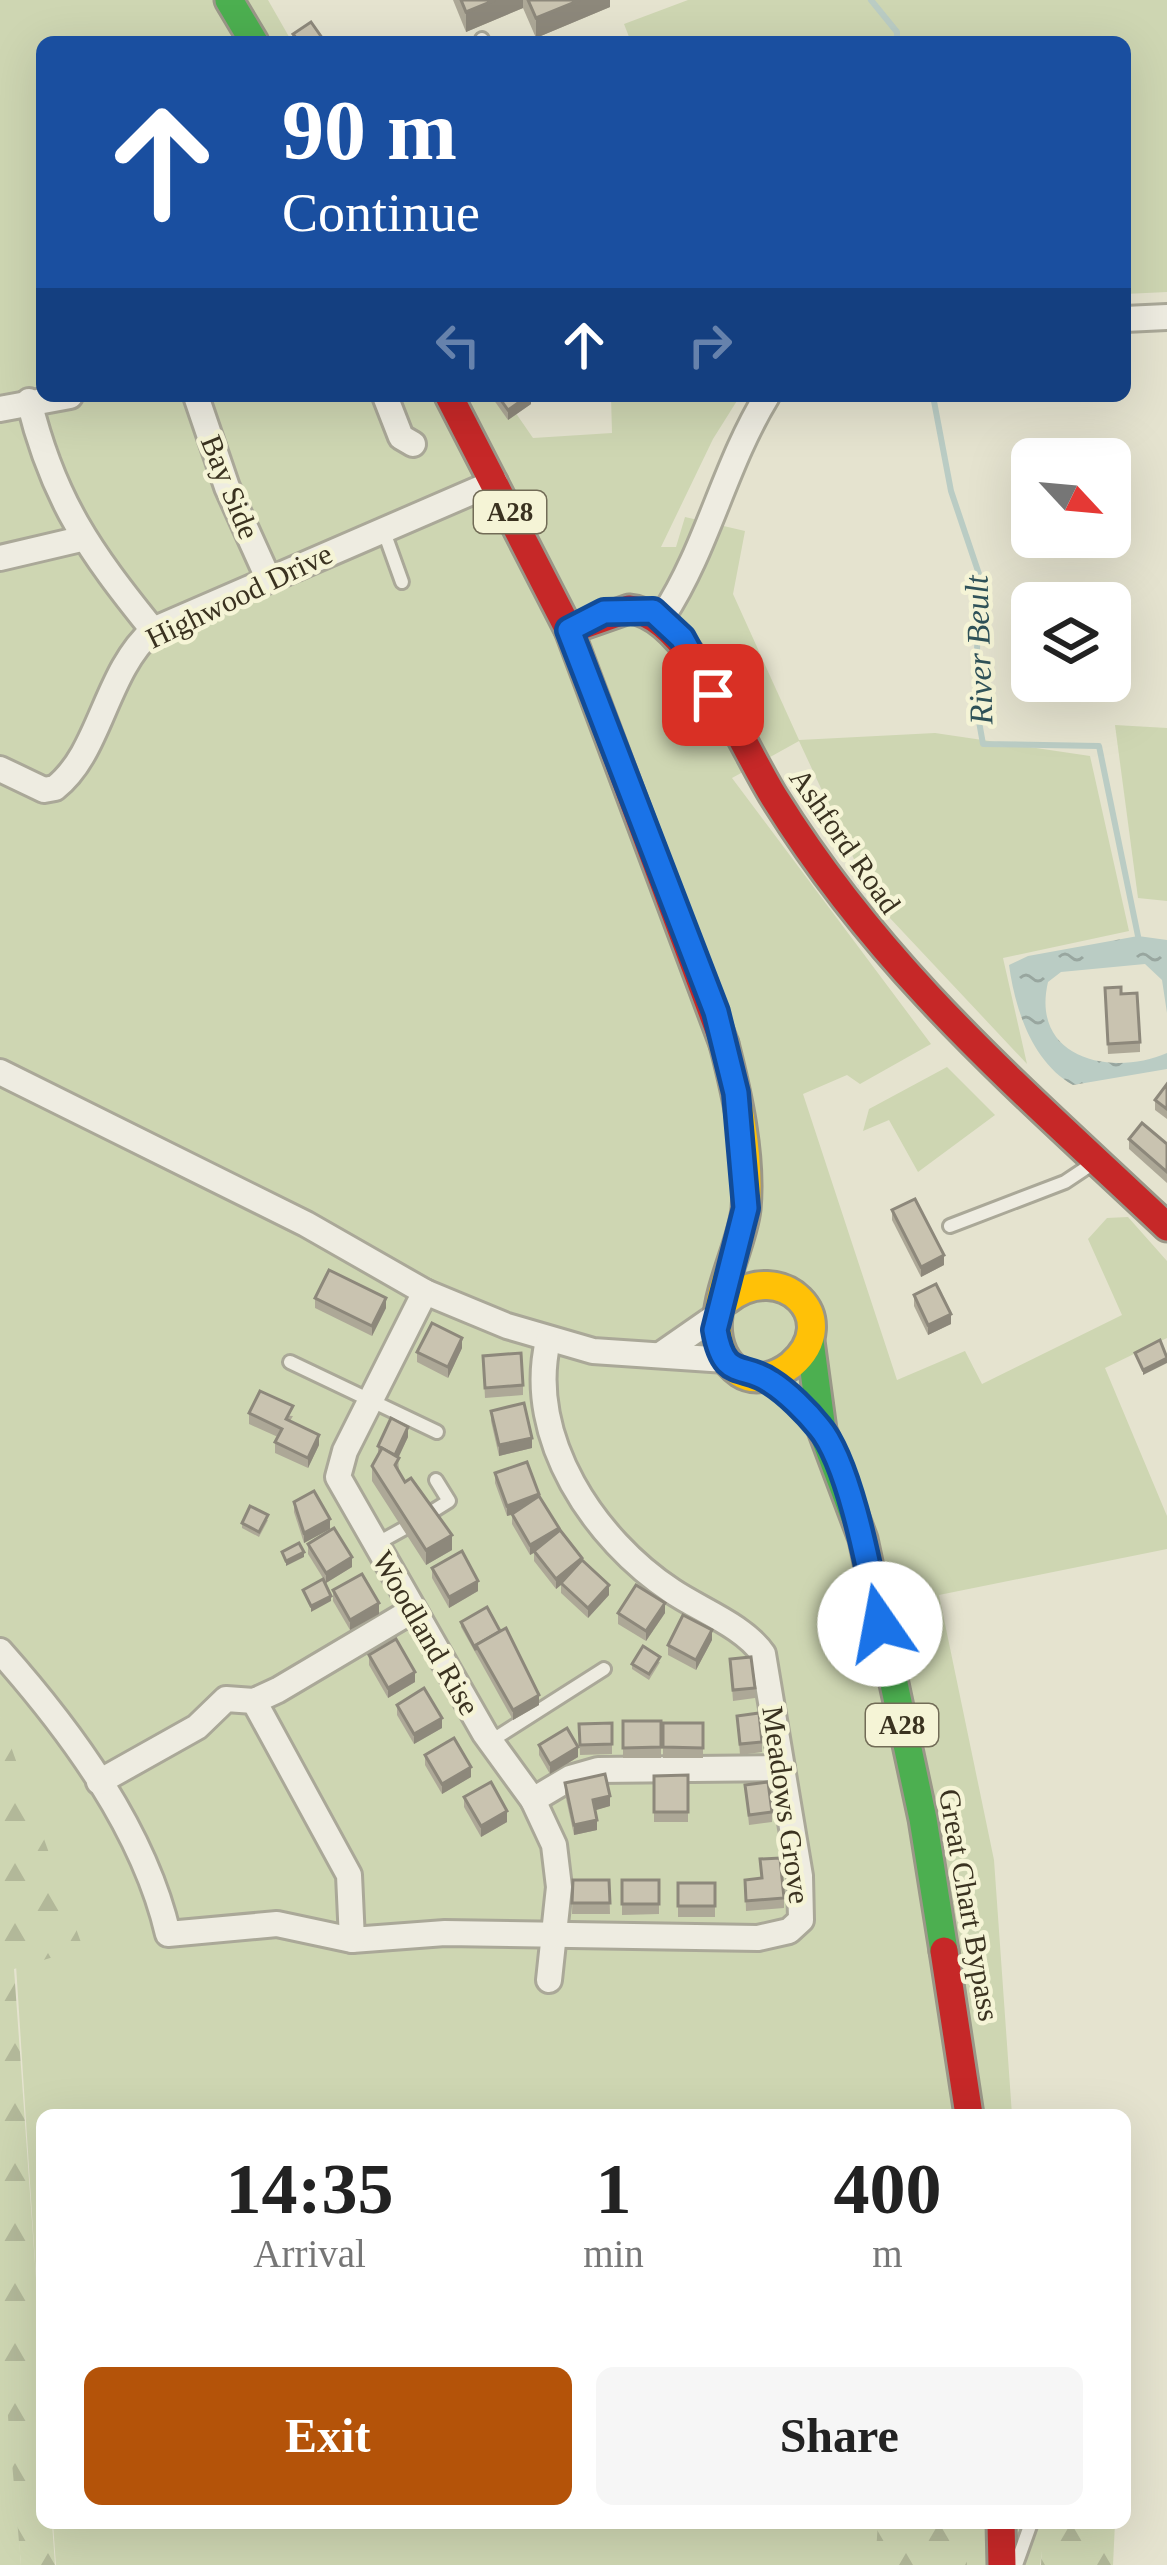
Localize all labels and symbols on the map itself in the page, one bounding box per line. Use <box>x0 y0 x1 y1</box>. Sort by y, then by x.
street label: Bay Side <box>195 430 266 544</box>
north arrow <box>1011 438 1131 558</box>
road number: A28 <box>474 491 546 533</box>
street label: Highwood Drive <box>141 536 337 655</box>
water label: River Beult <box>958 574 1000 726</box>
pin <box>662 644 764 746</box>
street label: Ashford Road <box>783 762 907 919</box>
street label: Woodland Rise <box>366 1545 487 1720</box>
position arrow <box>817 1561 943 1687</box>
street label: Meadows Grove <box>756 1704 817 1906</box>
road number: A28 <box>866 1704 938 1746</box>
street label: Great Chart Bypass <box>933 1786 1006 2023</box>

